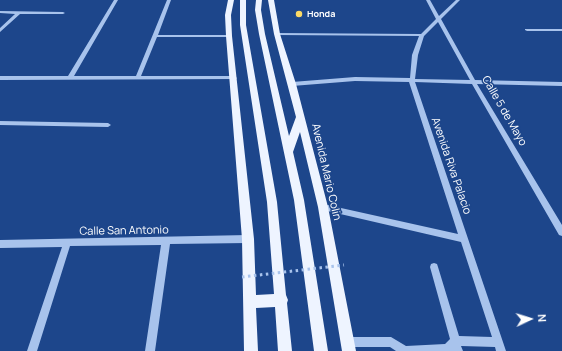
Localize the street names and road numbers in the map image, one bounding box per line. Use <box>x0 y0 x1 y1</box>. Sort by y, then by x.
street label: Calle 5 de Mayo <box>479 74 529 148</box>
street label: Avenida Riva Palacio <box>428 116 474 216</box>
street label: Avenida Mario Colín <box>308 122 344 222</box>
street label: Calle San Antonio <box>79 224 169 238</box>

